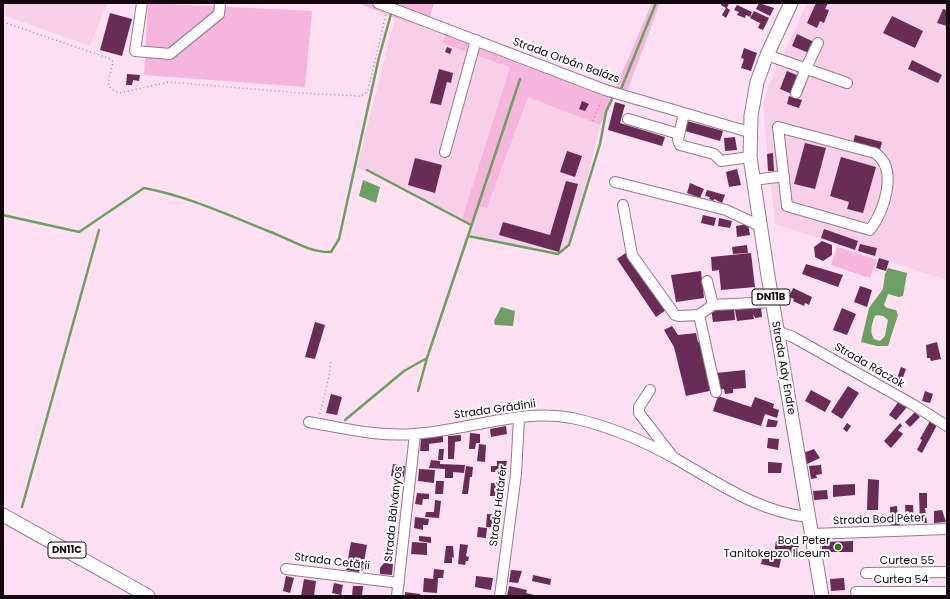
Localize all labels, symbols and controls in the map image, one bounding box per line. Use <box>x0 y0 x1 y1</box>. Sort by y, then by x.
street label: Strada Orbán Balázs <box>511 36 621 86</box>
road number: DN11B <box>752 289 790 305</box>
street label: Strada Ady Endre <box>768 320 798 416</box>
street label: Strada Ráczok <box>832 341 906 391</box>
street label: Strada Grădinii <box>453 398 537 422</box>
street label: Strada Bálványos <box>382 465 406 563</box>
street label: Strada Határér <box>487 465 511 547</box>
street label: Strada Bod Péter <box>833 512 925 528</box>
place label: Bod Peter Tanitokepzo liceum <box>724 534 830 560</box>
road number: DN11C <box>48 542 86 558</box>
marker: Bod Peter Tanitokepzo liceum <box>833 542 843 552</box>
street label: Strada Cetății <box>293 551 371 573</box>
street label: Curtea 55 <box>880 554 934 568</box>
street label: Curtea 54 <box>874 573 928 587</box>

